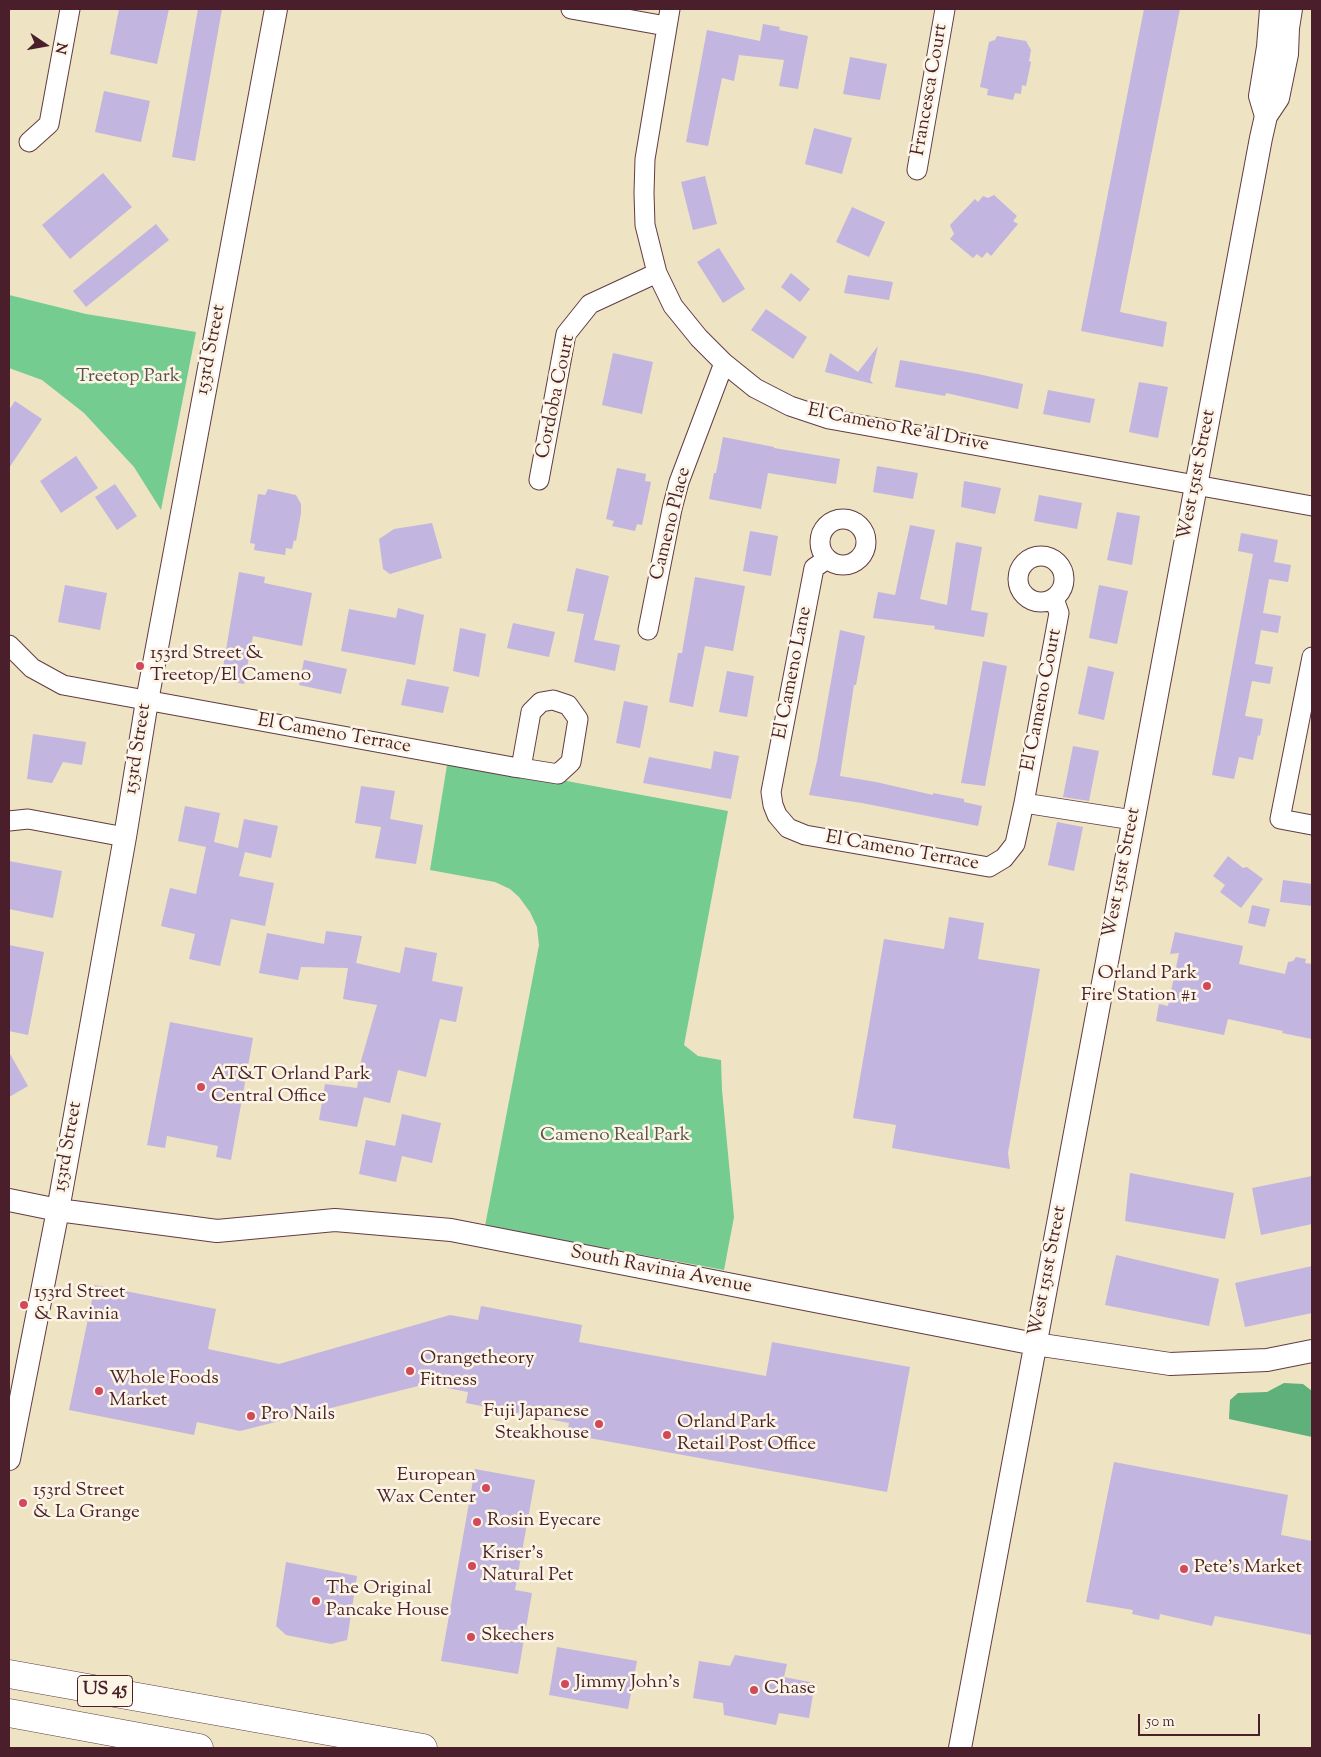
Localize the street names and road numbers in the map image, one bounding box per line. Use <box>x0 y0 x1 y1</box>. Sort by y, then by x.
street label: Francesca Court <box>908 22 954 158</box>
street label: 153rd Street <box>192 303 232 397</box>
street label: Cordoba Court <box>533 333 581 461</box>
street label: El Cameno Re'al Drive <box>805 400 991 458</box>
street label: West 151st Street <box>1174 408 1222 542</box>
street label: Cameno Place <box>647 465 697 583</box>
street label: El Cameno Lane <box>770 605 818 741</box>
street label: El Cameno Court <box>1018 627 1068 773</box>
street label: 153rd Street <box>121 702 157 796</box>
street label: El Cameno Terrace <box>256 710 412 760</box>
street label: West 151st Street <box>1099 806 1147 940</box>
street label: El Cameno Terrace <box>824 827 980 877</box>
street label: 153rd Street <box>50 1100 88 1194</box>
street label: West 151st Street <box>1025 1204 1073 1338</box>
street label: South Ravinia Avenue <box>568 1242 754 1300</box>
road number: US 45 <box>78 1675 132 1706</box>

